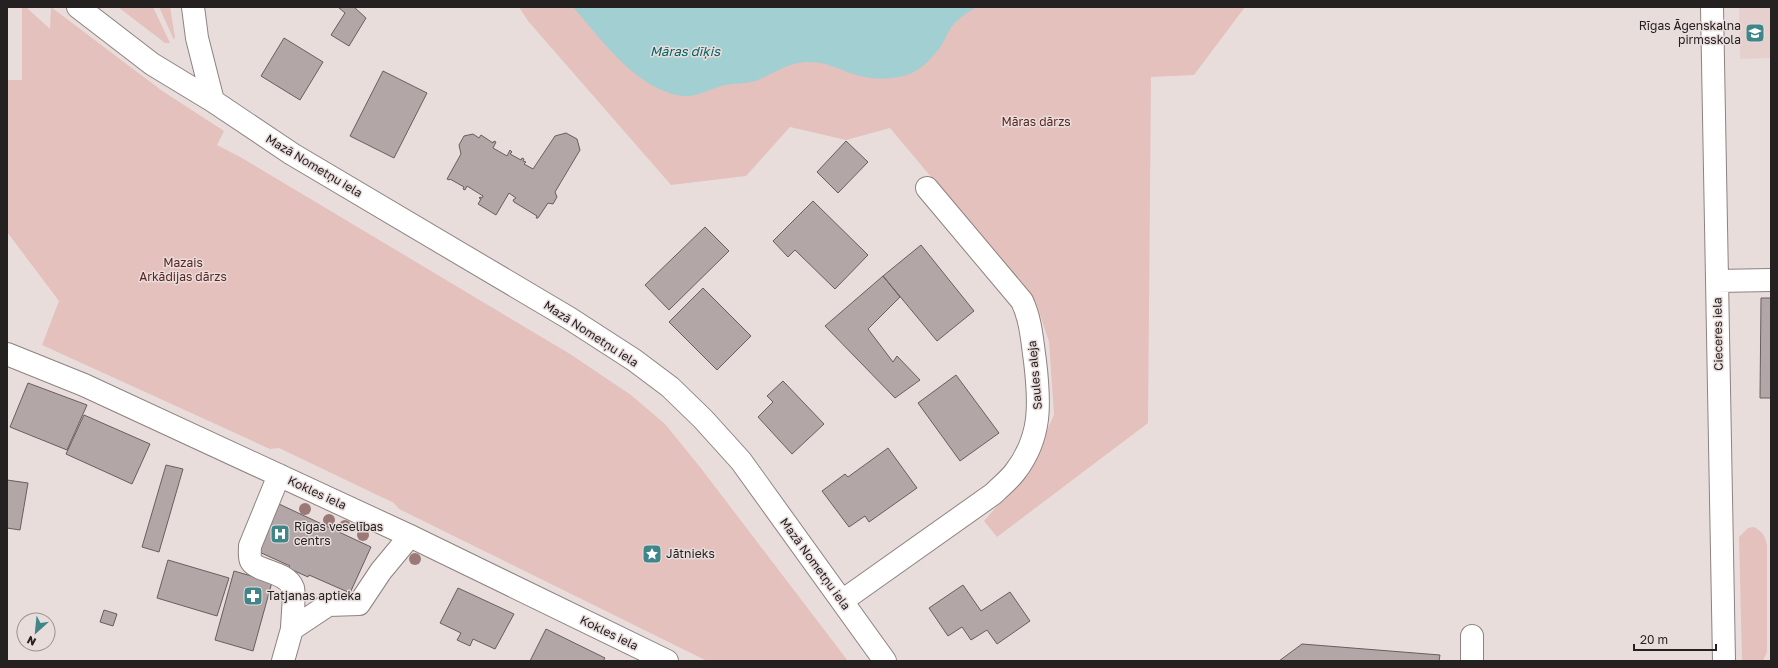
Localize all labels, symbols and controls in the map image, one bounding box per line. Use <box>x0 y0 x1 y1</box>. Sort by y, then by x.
place label: Rīgas Āgenskalna pirmsskola <box>1639 18 1741 47</box>
school or university icon: Rīgas Āgenskalna pirmsskola <box>1744 22 1766 44</box>
water label: Māras dīķis <box>650 43 721 59</box>
park label: Māras dārzs <box>1001 114 1071 129</box>
street label: Mazā Nometņu iela <box>263 131 365 200</box>
park label: Mazais Arkādijas dārzs <box>139 255 227 284</box>
street label: Mazā Nometņu iela <box>541 297 642 370</box>
street label: Cieceres iela <box>1709 297 1726 371</box>
street label: Saules aleja <box>1024 340 1045 410</box>
street label: Kokles iela <box>286 472 349 513</box>
street label: Mazā Nometņu iela <box>777 515 854 613</box>
place label: Rīgas veselības centrs <box>294 519 383 548</box>
hospital icon: Rīgas veselības centrs <box>269 523 291 545</box>
place icon: Jātnieks <box>641 543 663 565</box>
place label: Jātnieks <box>666 546 715 561</box>
pharmacy icon: Tatjanas aptieka <box>242 585 264 607</box>
place label: Tatjanas aptieka <box>267 588 361 603</box>
north arrow <box>16 612 56 652</box>
street label: Kokles iela <box>578 612 641 653</box>
scale bar <box>1634 626 1716 652</box>
text: 20 m <box>1640 632 1668 647</box>
text: N <box>25 634 38 649</box>

